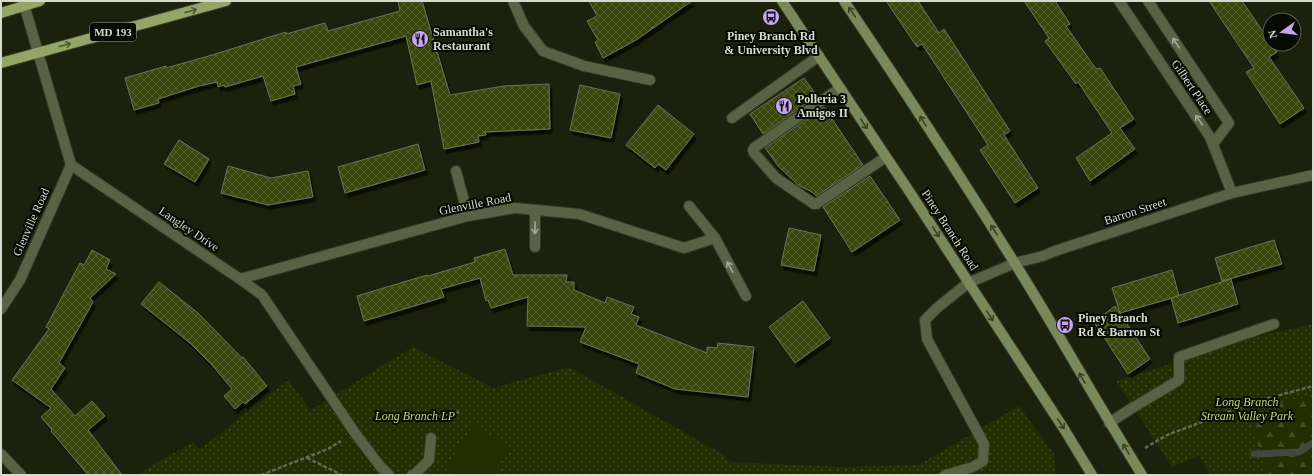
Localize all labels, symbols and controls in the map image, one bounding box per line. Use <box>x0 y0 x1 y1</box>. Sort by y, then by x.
one-way arrow <box>184 7 197 14</box>
bus stop icon: Piney Branch Rd & University Blvd <box>761 7 781 27</box>
one-way arrow <box>847 7 856 18</box>
north arrow <box>1262 12 1302 52</box>
road number: MD 193 <box>90 23 136 41</box>
place label: Samantha's Restaurant <box>433 25 493 53</box>
restaurant icon: Samantha's Restaurant <box>410 29 430 49</box>
place label: Piney Branch Rd & University Blvd <box>724 29 818 57</box>
text: N <box>1266 29 1279 40</box>
one-way arrow <box>1172 38 1180 49</box>
one-way arrow <box>59 41 72 48</box>
street label: Gilbert Place <box>1169 57 1215 117</box>
place label: Polleria 3 Amigos II <box>797 92 848 120</box>
restaurant icon: Polleria 3 Amigos II <box>774 96 794 116</box>
one-way arrow <box>919 115 927 127</box>
one-way arrow <box>1195 115 1203 126</box>
one-way arrow <box>860 118 868 129</box>
street label: Glenville Road <box>10 186 52 258</box>
street label: Piney Branch Road <box>919 187 981 273</box>
street label: Glenville Road <box>438 190 512 218</box>
street label: Barron Street <box>1102 194 1168 228</box>
street label: Langley Drive <box>156 204 222 254</box>
one-way arrow <box>531 221 539 234</box>
one-way arrow <box>989 224 997 236</box>
one-way arrow <box>932 226 940 238</box>
one-way arrow <box>726 261 734 273</box>
one-way arrow <box>986 310 994 321</box>
place label: Piney Branch Rd & Barron St <box>1078 311 1160 339</box>
bus stop icon: Piney Branch Rd & Barron St <box>1055 315 1075 335</box>
one-way arrow <box>1078 372 1086 384</box>
park label: Long Branch Stream Valley Park <box>1201 395 1294 423</box>
park label: Long Branch LP <box>374 409 456 423</box>
one-way arrow <box>1057 419 1065 430</box>
one-way arrow <box>1121 443 1129 455</box>

